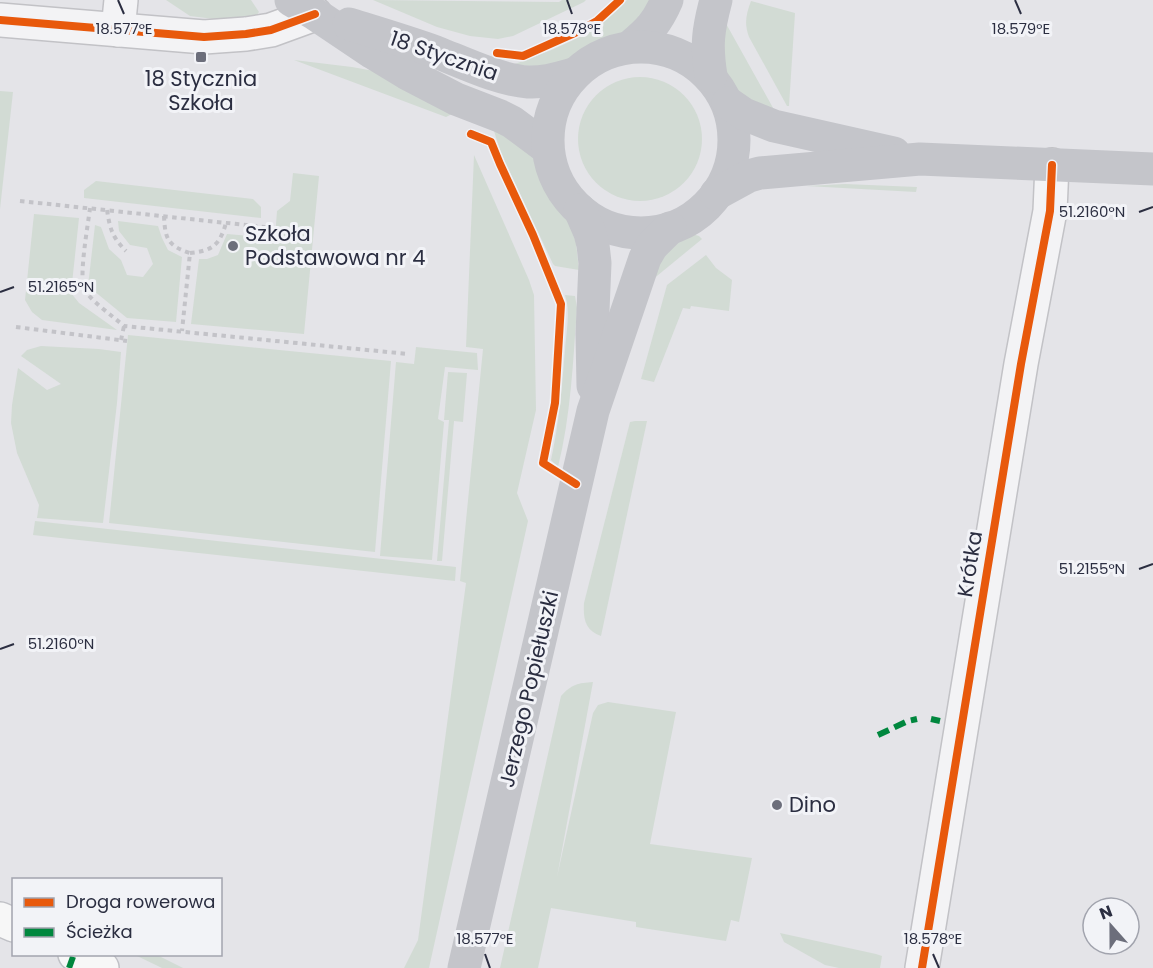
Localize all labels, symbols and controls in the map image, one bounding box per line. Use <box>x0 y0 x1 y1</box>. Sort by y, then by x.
text: 18.577°E <box>95 18 153 39</box>
text: 18.578°E <box>543 18 601 39</box>
text: 18.579°E <box>992 18 1050 39</box>
street label: 18 Stycznia <box>386 24 502 88</box>
marker: 18 Stycznia Szkoła <box>194 50 208 64</box>
place label: 18 Stycznia Szkoła <box>145 64 257 117</box>
text: 51.2160°N <box>1059 201 1125 222</box>
place label: Szkoła Podstawowa nr 4 <box>245 219 425 272</box>
marker: Szkoła Podstawowa nr 4 <box>226 239 240 253</box>
text: 51.2165°N <box>28 276 94 297</box>
street label: Krótka <box>950 529 989 599</box>
text: 51.2155°N <box>1059 558 1125 579</box>
street label: Jerzego Popiełuszki <box>492 588 565 790</box>
text: 51.2160°N <box>28 633 94 654</box>
place label: Dino <box>789 790 836 819</box>
marker: Dino <box>770 798 784 812</box>
legend <box>12 878 222 956</box>
text: Droga rowerowa <box>66 889 215 914</box>
north arrow <box>1081 896 1141 956</box>
text: N <box>1096 900 1116 925</box>
text: Ścieżka <box>66 919 133 944</box>
text: 18.577°E <box>456 928 514 949</box>
text: 18.578°E <box>904 928 962 949</box>

